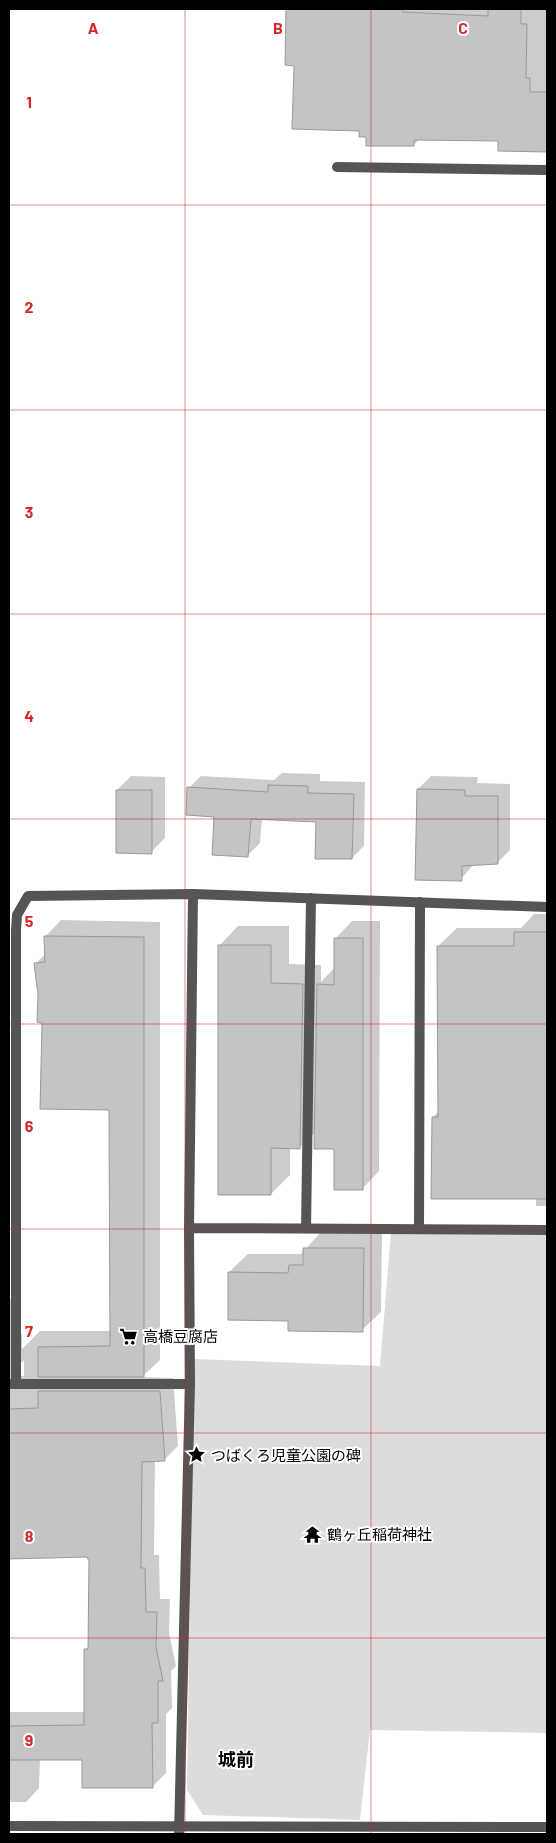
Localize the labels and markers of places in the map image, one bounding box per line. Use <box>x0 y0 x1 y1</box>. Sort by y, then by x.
supermarket icon: 高橋豆腐店 <box>119 1326 139 1346</box>
place label: 高橋豆腐店 <box>143 1327 218 1345</box>
place icon: つばくろ児童公園の碑 <box>187 1445 207 1465</box>
place label: つばくろ児童公園の碑 <box>211 1446 361 1464</box>
temple icon: 鶴ヶ丘稲荷神社 <box>303 1524 323 1544</box>
place label: 鶴ヶ丘稲荷神社 <box>327 1525 432 1543</box>

